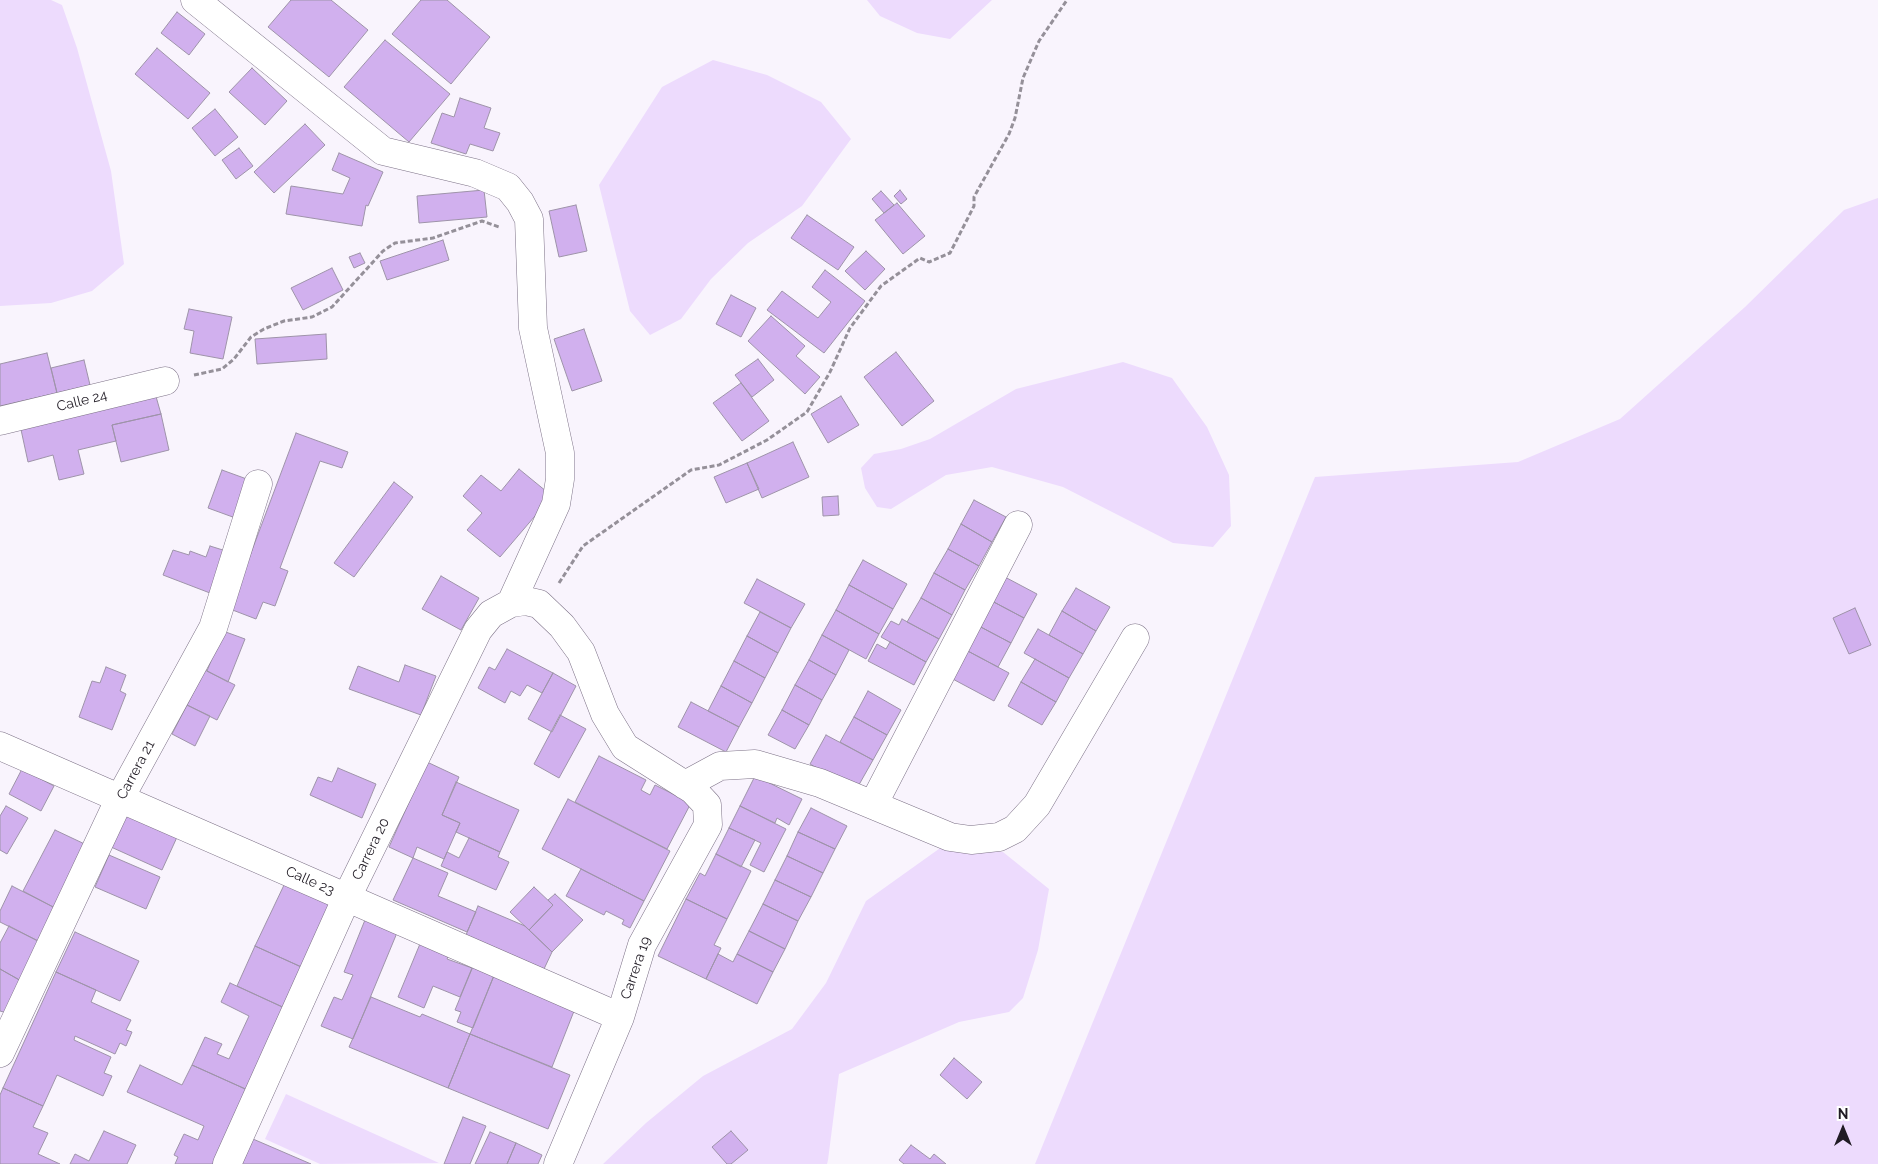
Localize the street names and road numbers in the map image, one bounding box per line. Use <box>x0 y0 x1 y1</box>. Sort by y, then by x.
street label: Calle 24 <box>55 387 109 415</box>
street label: Carrera 21 <box>113 738 159 802</box>
street label: Carrera 20 <box>349 815 393 883</box>
street label: Calle 23 <box>283 863 337 899</box>
street label: Carrera 19 <box>617 934 655 1002</box>

